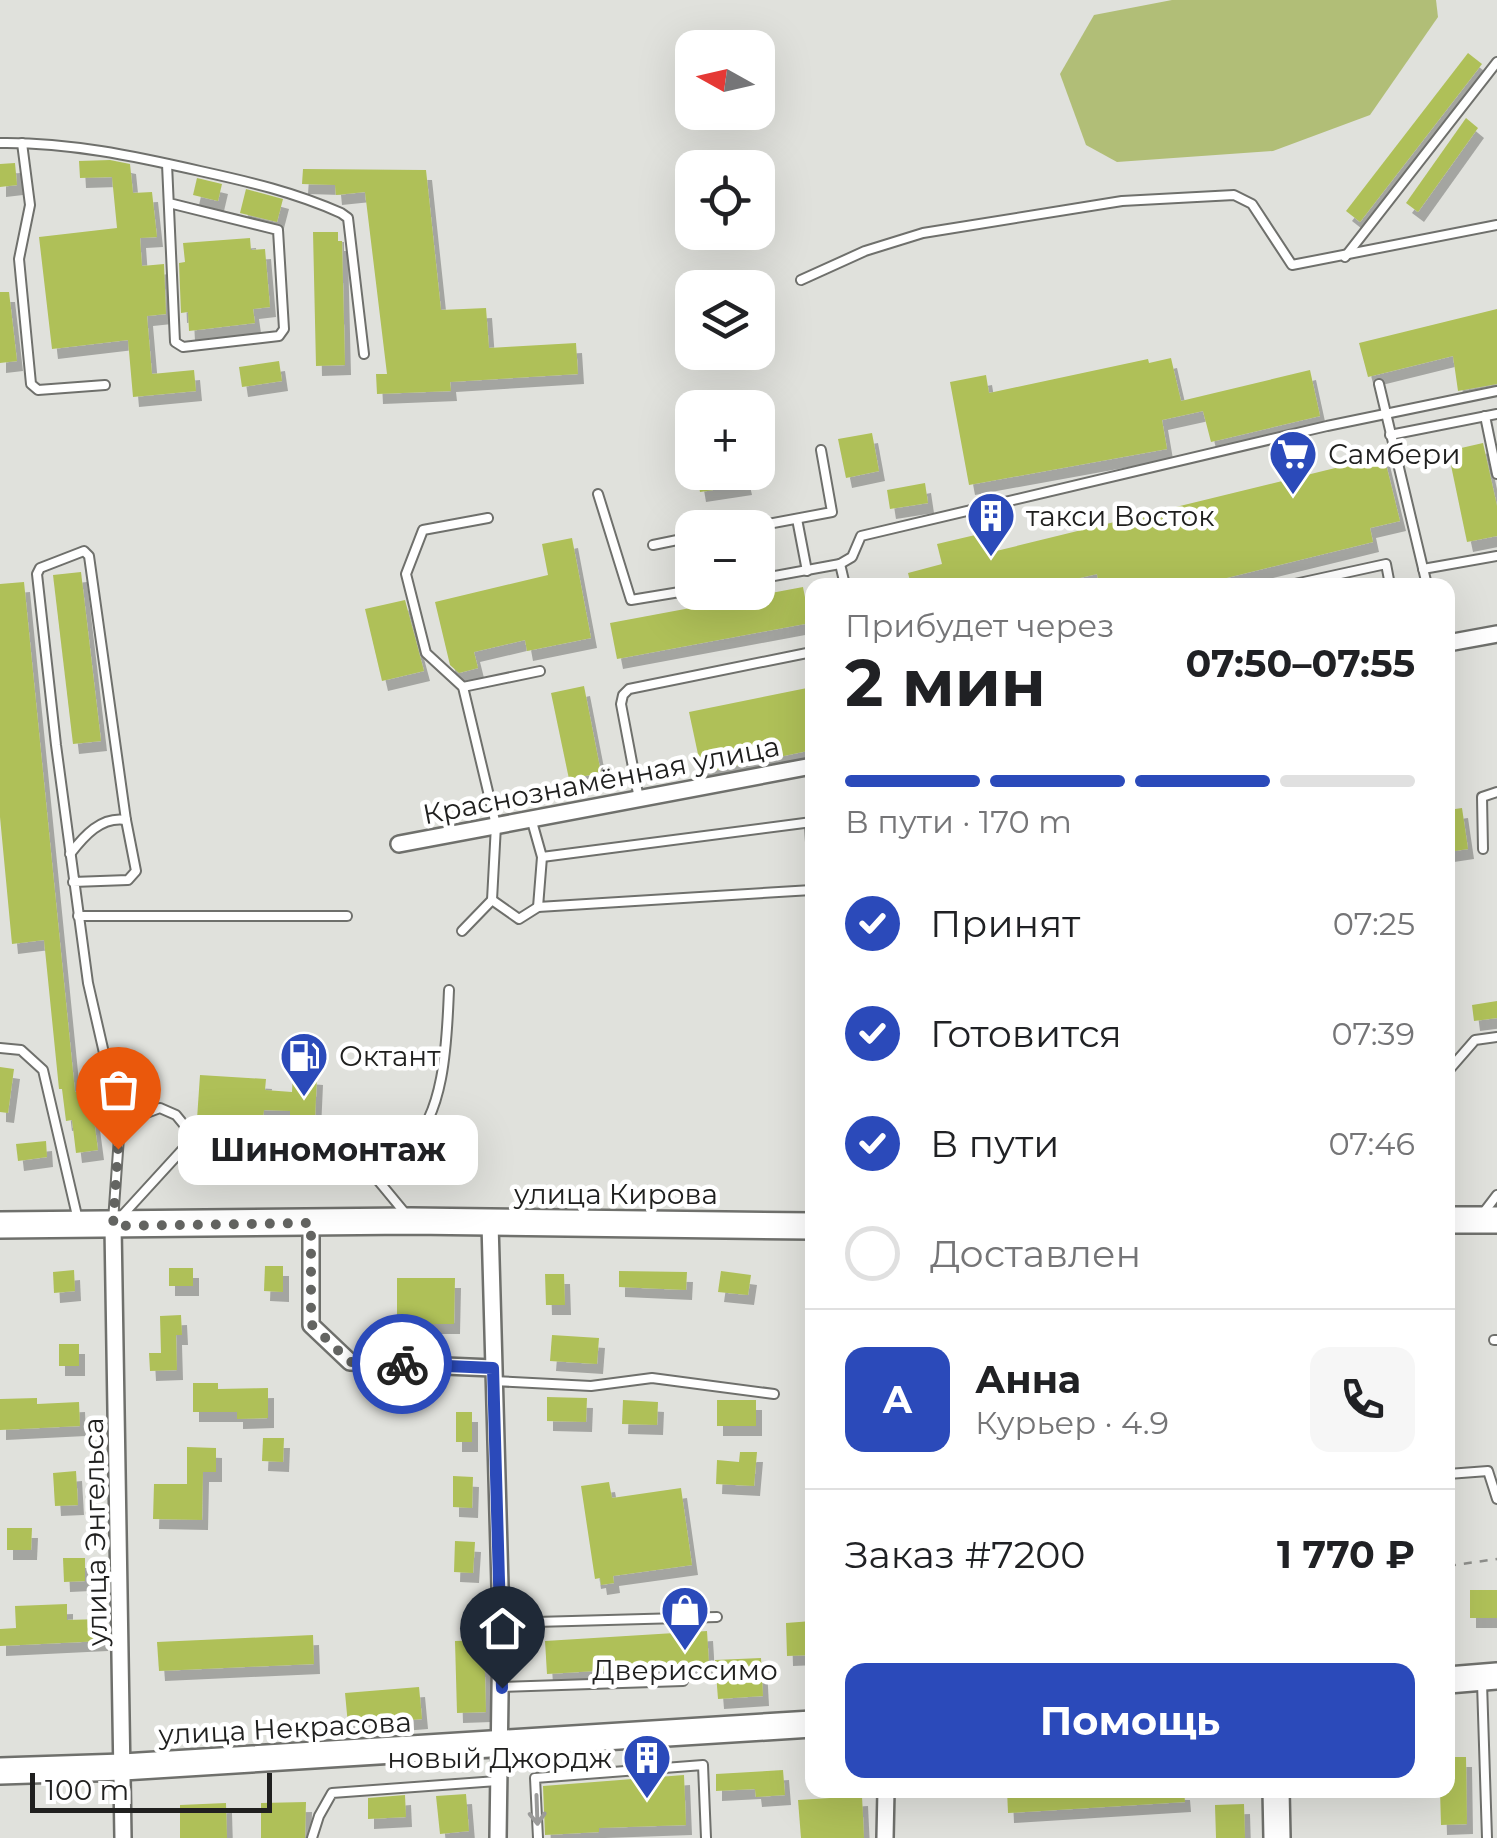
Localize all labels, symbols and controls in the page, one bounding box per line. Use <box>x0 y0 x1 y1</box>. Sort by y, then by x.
north arrow <box>675 30 775 130</box>
map controls <box>675 30 775 610</box>
button: locate <box>675 150 775 250</box>
button: layers <box>675 270 775 370</box>
button: + <box>675 390 775 490</box>
supermarket icon: Самбери <box>1267 428 1319 496</box>
place label: Самбери <box>1328 437 1461 471</box>
building icon: такси Восток <box>965 490 1017 558</box>
place label: такси Восток <box>1026 499 1215 533</box>
button: − <box>675 510 775 610</box>
text: Прибудет через <box>845 606 1114 645</box>
text: 07:50–07:55 <box>1185 640 1415 687</box>
text: 2 мин <box>845 643 1046 722</box>
street label: Краснознамённая улица <box>420 729 782 831</box>
text: В пути · 170 m <box>845 802 1072 841</box>
icon: check <box>845 896 900 951</box>
text: Принят <box>930 900 1080 947</box>
text: 07:25 <box>1333 904 1415 943</box>
icon: check <box>845 1006 900 1061</box>
text: Готовится <box>930 1010 1122 1057</box>
text: 07:39 <box>1332 1014 1415 1053</box>
fuel station icon: Октант <box>278 1030 330 1098</box>
place label: Октант <box>339 1039 441 1073</box>
pin <box>76 1047 161 1150</box>
icon: bag <box>91 1062 146 1117</box>
callout: Шиномонтаж <box>178 1114 478 1184</box>
icon: check <box>845 1116 900 1171</box>
text: В пути <box>930 1120 1059 1167</box>
text: 07:46 <box>1328 1124 1415 1163</box>
text: Шиномонтаж <box>210 1130 446 1169</box>
street label: улица Кирова <box>513 1177 718 1211</box>
text: Доставлен <box>930 1230 1141 1277</box>
courier <box>352 1314 452 1414</box>
icon: bike <box>375 1337 430 1392</box>
button: phone <box>1310 1347 1415 1452</box>
text: Анна <box>975 1356 1081 1403</box>
text: А <box>882 1376 913 1423</box>
text: Курьер · 4.9 <box>975 1403 1169 1442</box>
street label: улица Энгельса <box>76 1417 114 1648</box>
text: Заказ #7200 <box>845 1531 1086 1578</box>
text: 1 770 ₽ <box>1277 1531 1415 1578</box>
shop icon: Двериссимо <box>659 1584 711 1652</box>
pin <box>460 1586 545 1689</box>
icon: home <box>475 1601 530 1656</box>
place label: Двериссимо <box>592 1653 778 1687</box>
button: Помощь <box>845 1663 1415 1778</box>
street label: улица Некрасова <box>157 1704 412 1752</box>
building icon: новый Джордж <box>621 1732 673 1800</box>
place label: новый Джордж <box>387 1741 612 1775</box>
scale bar <box>30 1768 272 1812</box>
text: 100 m <box>45 1773 129 1807</box>
one-way arrow <box>527 1793 546 1825</box>

